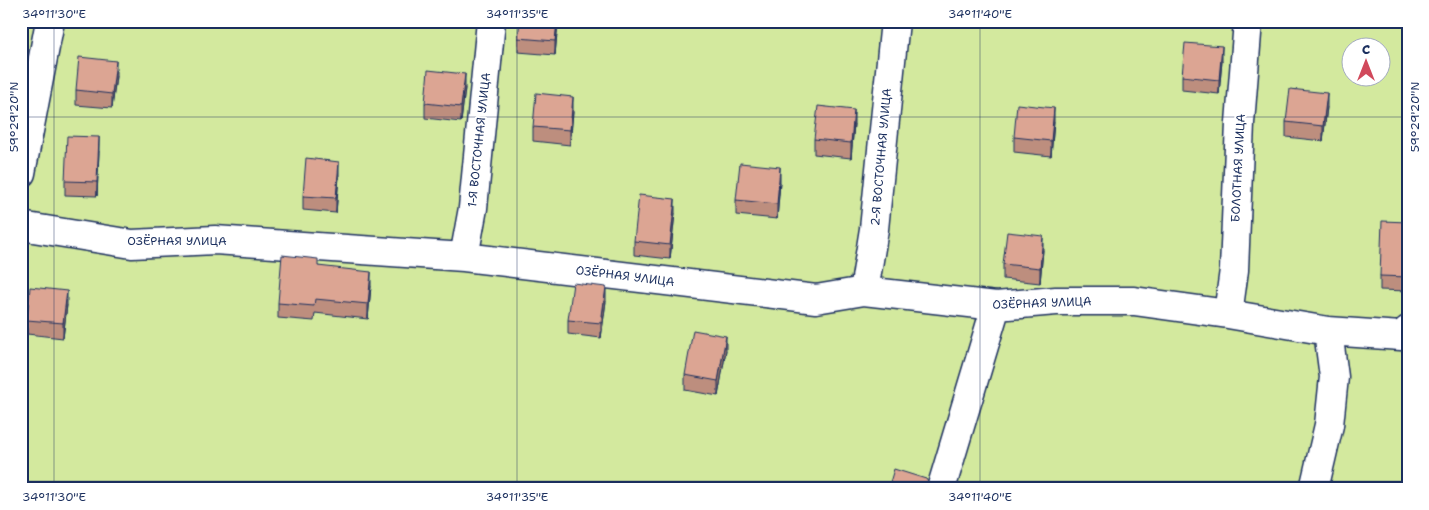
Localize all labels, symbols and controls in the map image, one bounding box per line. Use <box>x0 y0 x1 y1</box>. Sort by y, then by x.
text: 34°11'30"E <box>22 6 86 22</box>
text: 34°11'35"E <box>486 6 548 22</box>
text: 34°11'40"E <box>948 6 1012 22</box>
north arrow <box>1342 38 1392 88</box>
text: С <box>1362 40 1370 58</box>
street label: 1-Я ВОСТОЧНАЯ УЛИЦА <box>464 72 494 208</box>
text: 59°29'20"N <box>6 82 22 152</box>
text: 59°29'20"N <box>1407 82 1423 152</box>
street label: 2-Я ВОСТОЧНАЯ УЛИЦА <box>867 87 895 227</box>
street label: БОЛОТНАЯ УЛИЦА <box>1227 113 1249 223</box>
street label: ОЗЁРНАЯ УЛИЦА <box>127 233 227 249</box>
street label: ОЗЁРНАЯ УЛИЦА <box>575 262 676 290</box>
street label: ОЗЁРНАЯ УЛИЦА <box>992 293 1092 313</box>
text: 34°11'30"E <box>22 489 86 505</box>
text: 34°11'35"E <box>486 489 548 505</box>
text: 34°11'40"E <box>948 489 1012 505</box>

